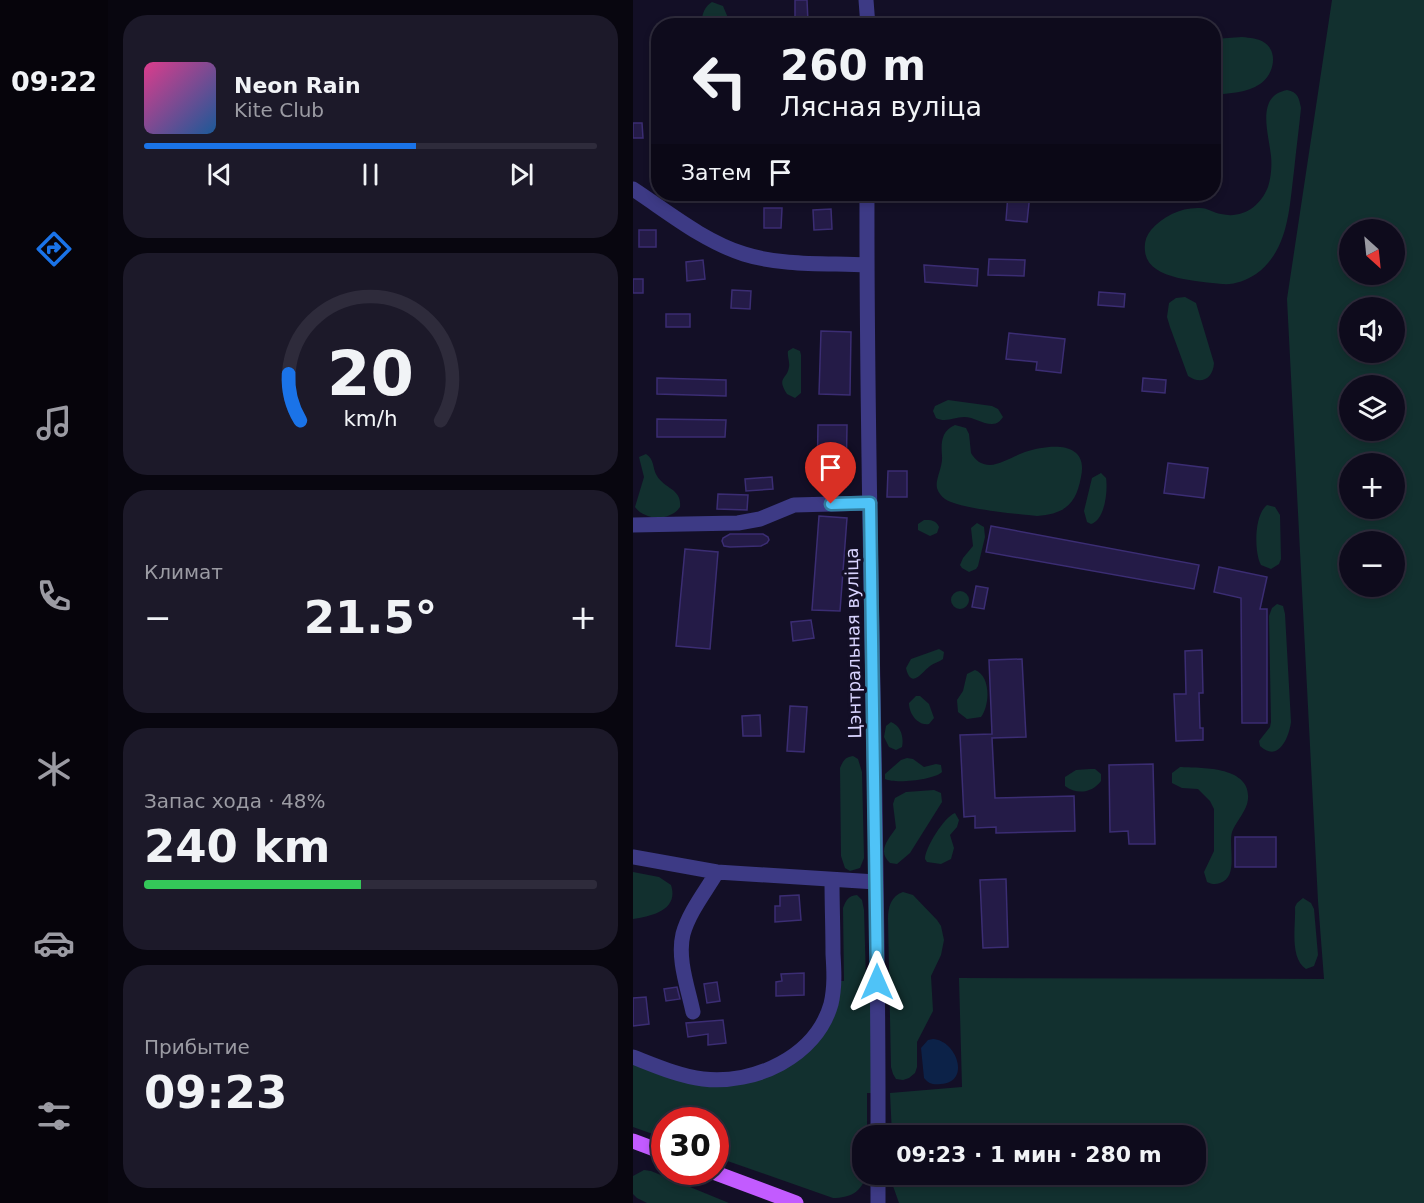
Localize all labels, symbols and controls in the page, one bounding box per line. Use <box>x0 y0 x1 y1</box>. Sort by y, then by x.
text: 260 m <box>780 41 926 90</box>
icon: left <box>681 42 759 120</box>
text: 09:22 <box>11 66 97 97</box>
text: Neon Rain <box>234 73 361 98</box>
text: Лясная вуліца <box>780 91 982 122</box>
text: Kite Club <box>234 98 324 122</box>
icon: arrive <box>764 156 797 189</box>
icon: previous <box>203 158 236 191</box>
icon: pause <box>354 158 387 191</box>
icon: next <box>505 158 538 191</box>
text: Затем <box>681 160 752 185</box>
north arrow <box>1339 219 1405 285</box>
map controls <box>1339 219 1405 597</box>
icon: directions <box>33 228 75 270</box>
button: sound <box>1339 297 1405 363</box>
text: 20 <box>327 337 414 410</box>
button: layers <box>1339 375 1405 441</box>
icon: music <box>33 402 75 444</box>
text: km/h <box>343 406 398 431</box>
pin <box>805 442 856 504</box>
icon: arrive <box>814 451 847 484</box>
button: + <box>1339 453 1405 519</box>
button: − <box>1339 531 1405 597</box>
street label: Цэнтральная вуліца <box>841 547 865 739</box>
text: Климат <box>144 560 223 584</box>
icon: phone <box>33 575 75 617</box>
text: 21.5° <box>304 591 437 644</box>
text: − <box>144 598 172 637</box>
text: + <box>569 598 597 637</box>
icon: climate <box>33 748 75 790</box>
text: Запас хода · 48% <box>144 789 325 813</box>
text: 240 km <box>144 820 330 873</box>
icon: car <box>33 922 75 964</box>
position arrow <box>845 950 909 1014</box>
text: Прибытие <box>144 1035 250 1059</box>
text: 09:23 <box>144 1066 287 1119</box>
icon: filters <box>33 1095 75 1137</box>
speed limit sign: 30 <box>651 1107 729 1185</box>
text: 09:23 · 1 мин · 280 m <box>896 1142 1162 1167</box>

